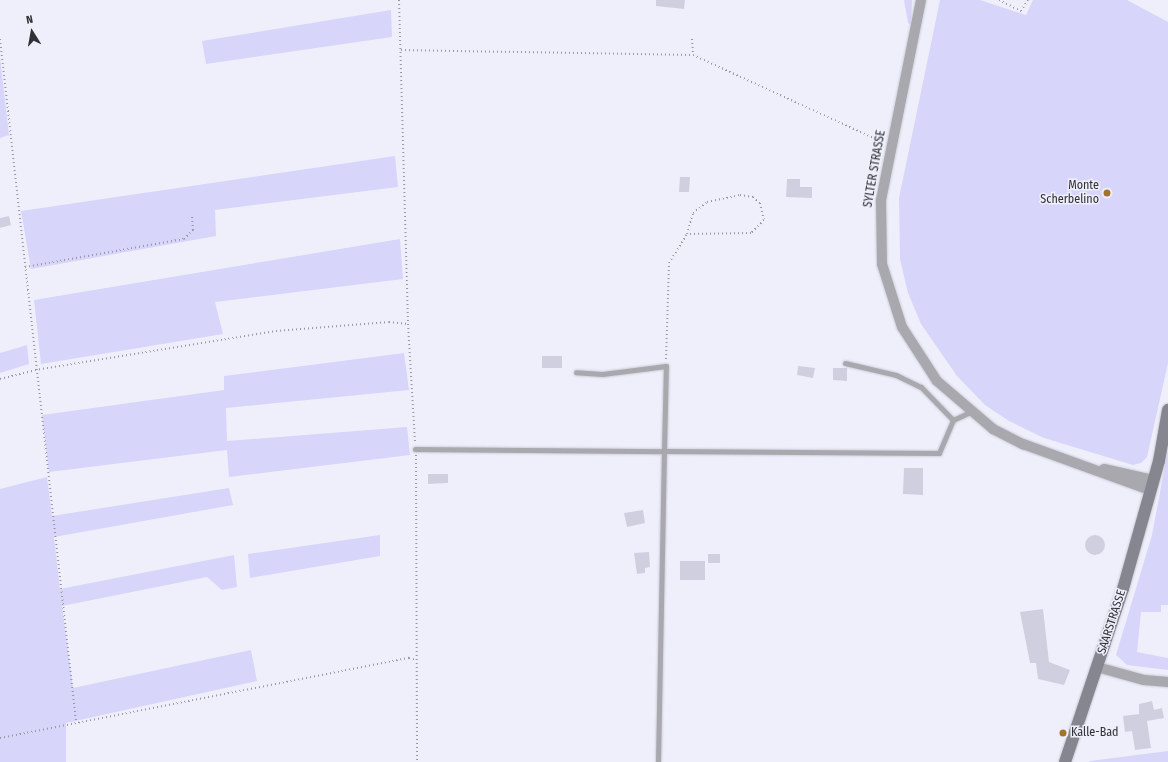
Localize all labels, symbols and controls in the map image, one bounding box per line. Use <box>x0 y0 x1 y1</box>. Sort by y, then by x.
north arrow <box>12 12 52 52</box>
text: N <box>25 13 34 27</box>
street label: SYLTER STRASSE <box>861 129 889 209</box>
place label: Monte Scherbelino <box>1040 179 1099 207</box>
marker: Monte Scherbelino <box>1102 188 1112 198</box>
street label: SAARSTRASSE <box>1095 588 1129 656</box>
place label: Kalle-Bad <box>1071 726 1119 740</box>
marker: Kalle-Bad <box>1058 728 1068 738</box>

